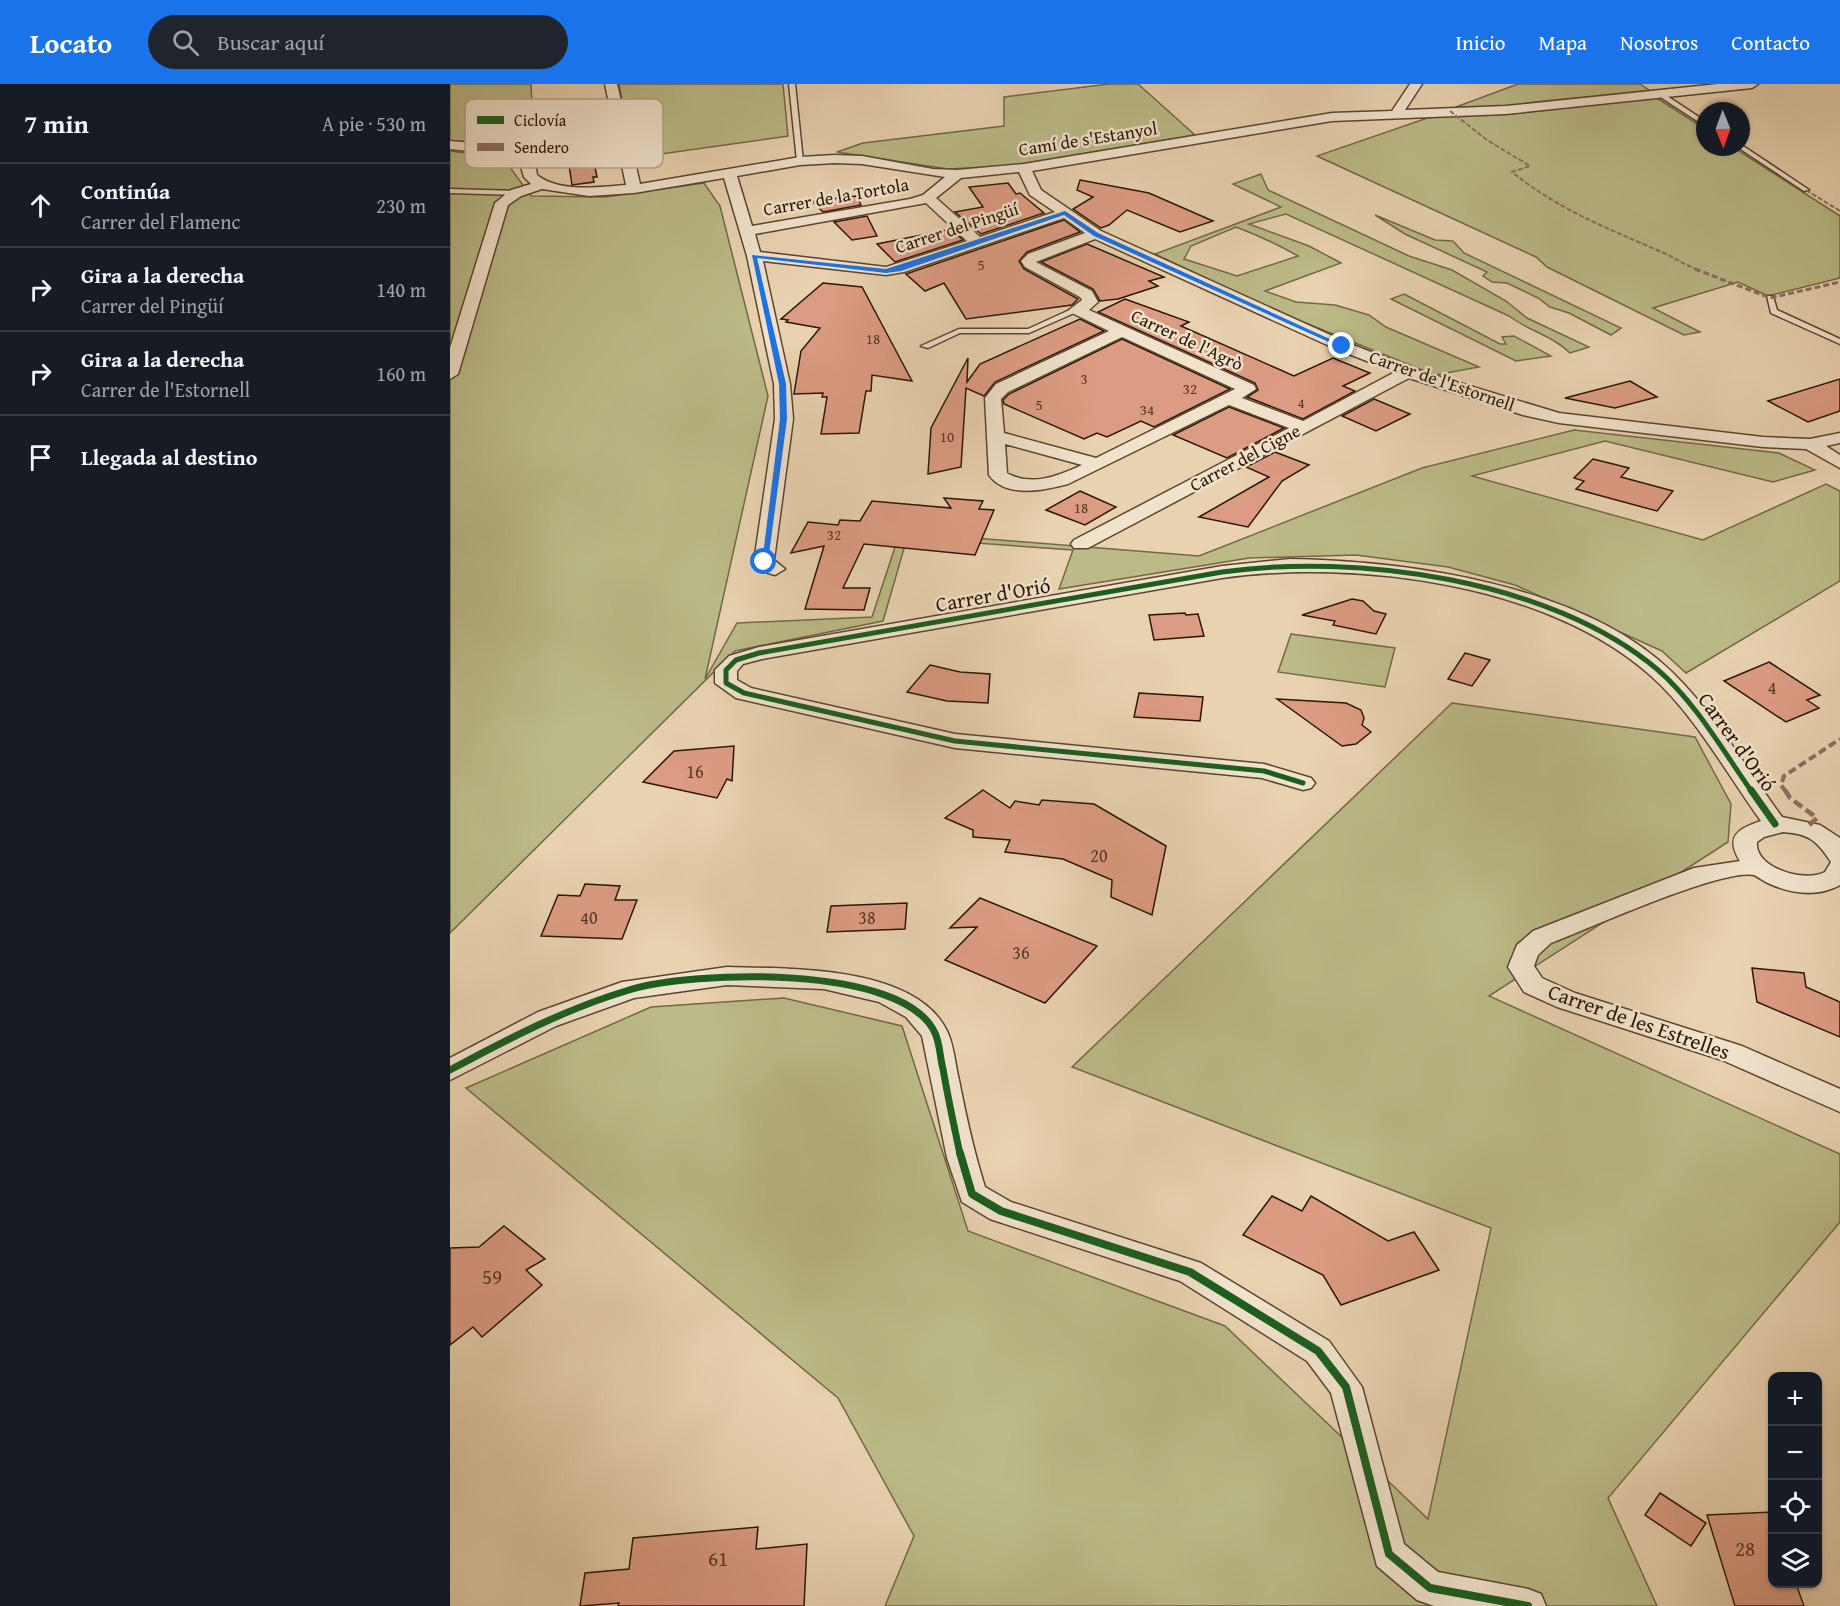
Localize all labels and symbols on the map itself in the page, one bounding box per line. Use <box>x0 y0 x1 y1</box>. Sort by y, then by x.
legend <box>465 99 663 168</box>
north arrow <box>1696 102 1750 156</box>
text: Ciclovía <box>514 108 567 132</box>
street label: Camí de s'Estanyol <box>1017 114 1159 163</box>
text: Sendero <box>514 135 569 159</box>
street label: Carrer de la Tortola <box>761 170 911 223</box>
street label: Carrer del Pingüí <box>892 195 1023 260</box>
house number: 5 <box>977 254 985 275</box>
street label: Carrer de l'Agrò <box>1127 302 1248 377</box>
house number: 18 <box>866 328 880 349</box>
route end <box>1328 332 1354 358</box>
street label: Carrer de l'Estornell <box>1366 343 1519 418</box>
house number: 3 <box>1080 368 1088 389</box>
house number: 32 <box>1183 378 1197 399</box>
house number: 4 <box>1297 392 1305 413</box>
house number: 5 <box>1035 394 1043 415</box>
house number: 34 <box>1140 399 1154 420</box>
street label: Carrer del Cigne <box>1185 417 1305 498</box>
house number: 10 <box>940 426 954 447</box>
house number: 18 <box>1074 497 1088 518</box>
house number: 32 <box>827 524 841 545</box>
route start <box>750 548 776 574</box>
street label: Carrer d'Orió <box>933 569 1053 620</box>
house number: 4 <box>1768 674 1776 701</box>
street label: Carrer d'Orió <box>1691 686 1784 798</box>
house number: 16 <box>686 758 704 785</box>
house number: 20 <box>1090 842 1108 869</box>
house number: 40 <box>580 904 598 931</box>
house number: 38 <box>858 904 876 931</box>
house number: 36 <box>1012 939 1030 966</box>
street label: Carrer de les Estrelles <box>1544 976 1734 1067</box>
house number: 59 <box>482 1261 502 1292</box>
house number: 28 <box>1735 1533 1755 1564</box>
house number: 61 <box>708 1543 728 1574</box>

